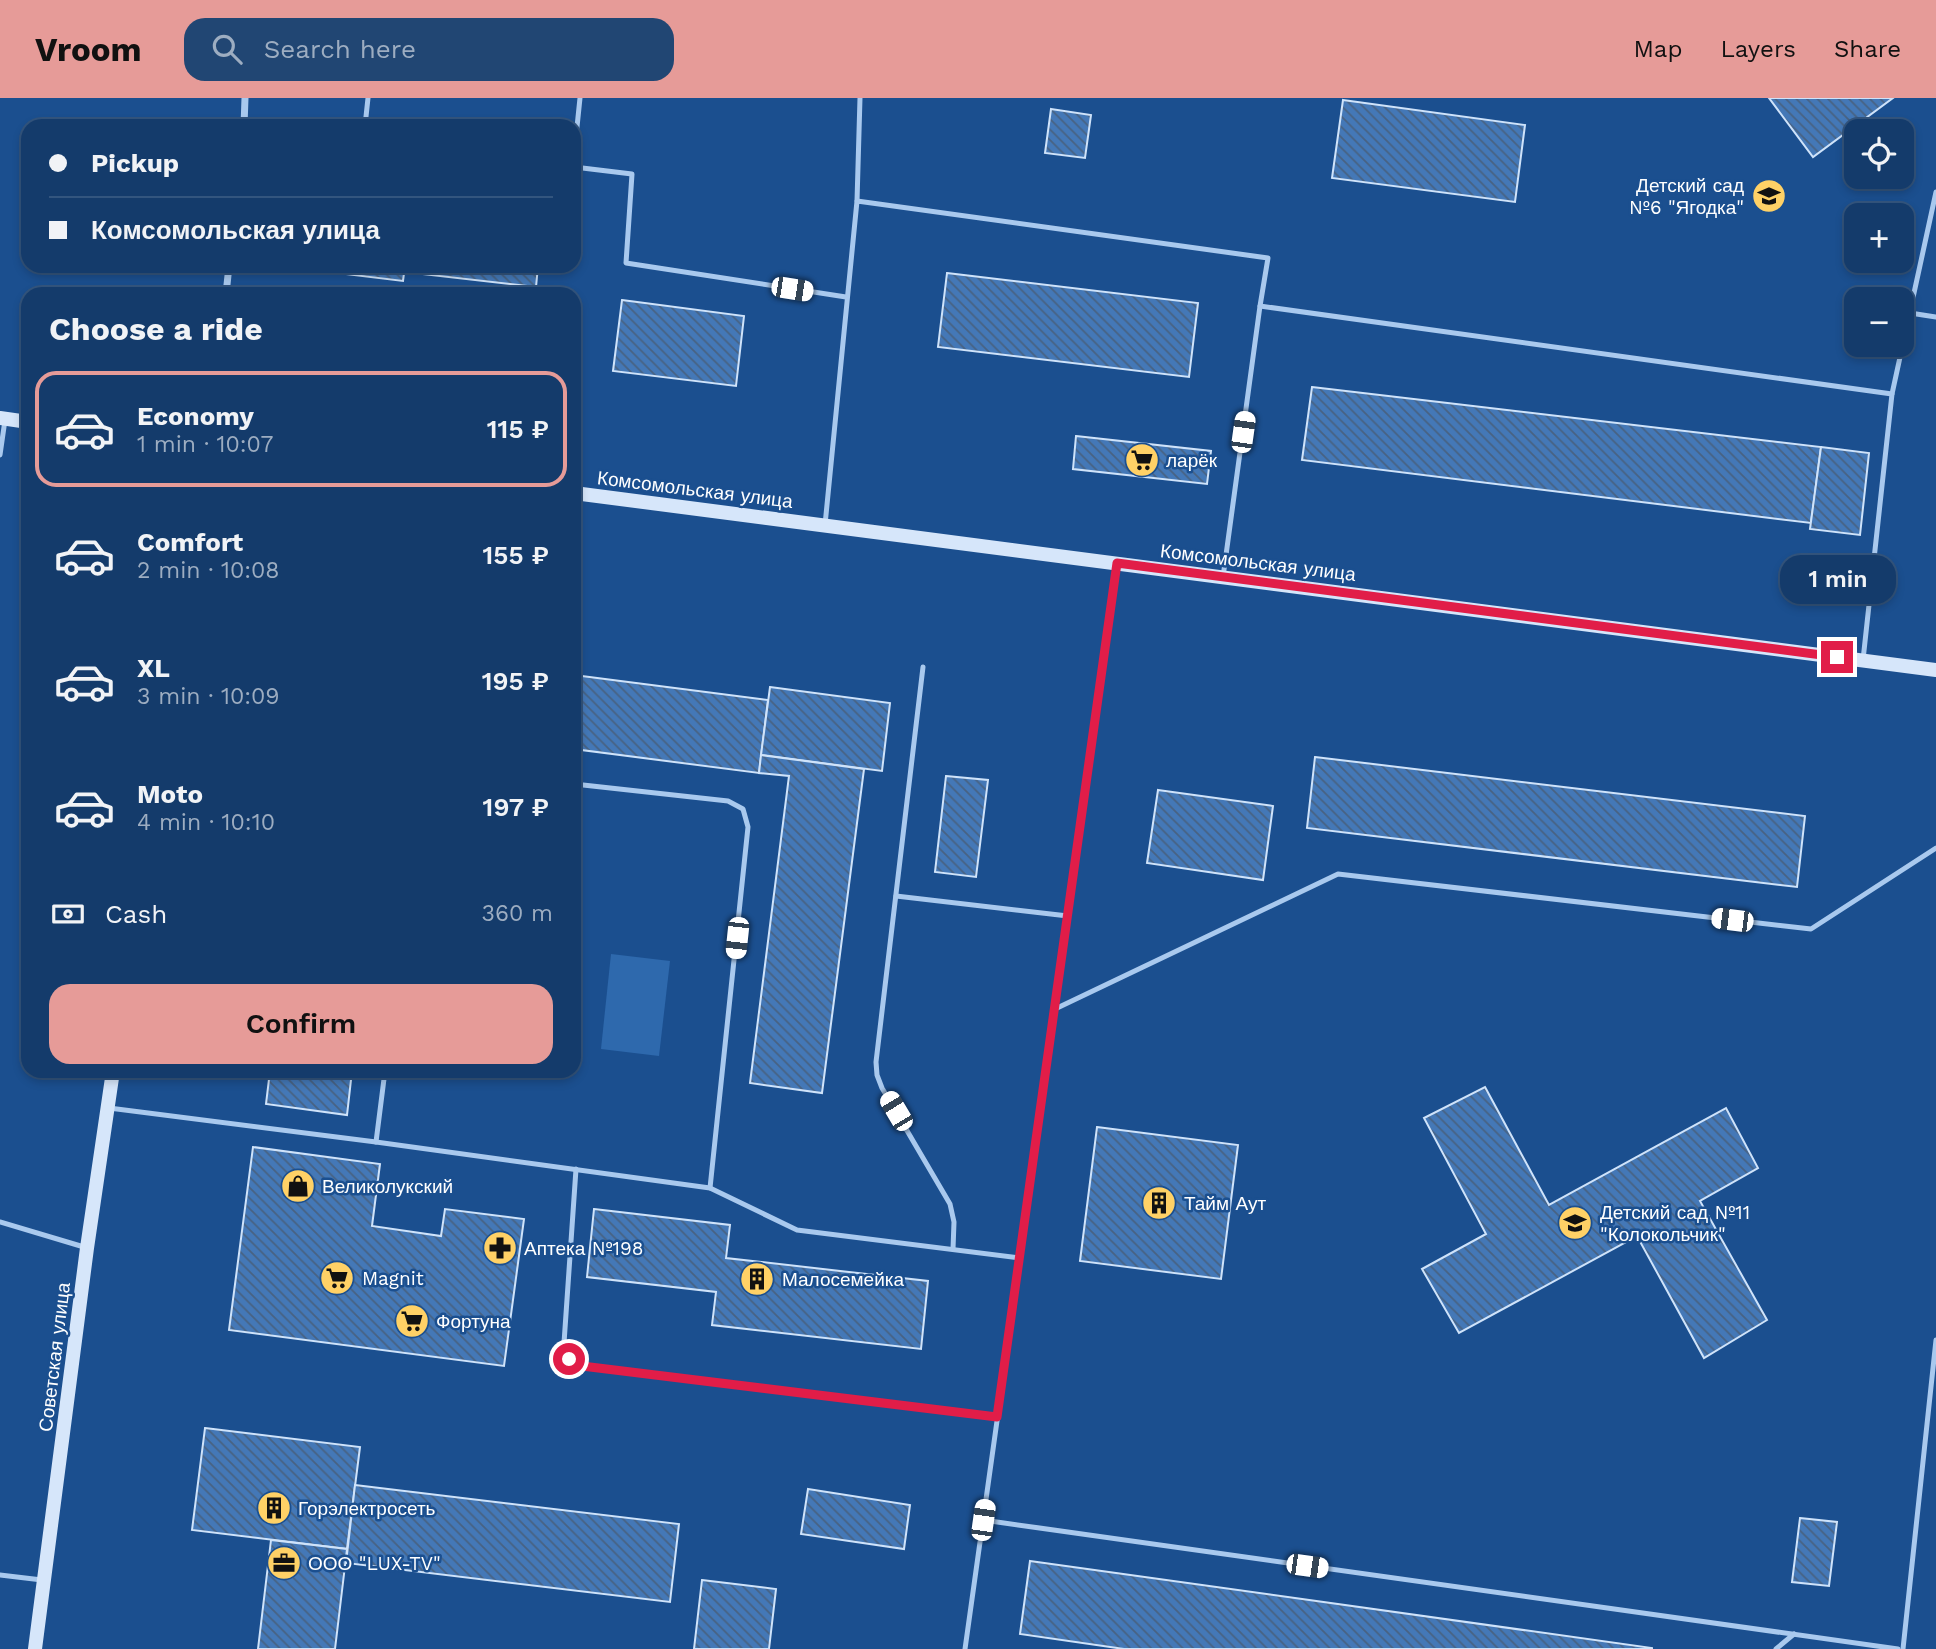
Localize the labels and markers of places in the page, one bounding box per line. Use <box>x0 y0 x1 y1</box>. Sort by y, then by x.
place label: Детский сад №6 "Ягодка" <box>1629 174 1744 219</box>
school or university icon: Детский сад №6 "Ягодка" <box>1750 177 1788 215</box>
supermarket icon: ларёк <box>1123 441 1161 479</box>
place label: ларёк <box>1166 449 1218 472</box>
shop icon: Великолукский <box>279 1167 317 1205</box>
place label: Великолукский <box>322 1175 453 1198</box>
building icon: Тайм Аут <box>1140 1184 1178 1222</box>
place label: Тайм Аут <box>1184 1192 1266 1215</box>
place label: Детский сад №11 "Колокольчик" <box>1600 1201 1750 1246</box>
school or university icon: Детский сад №11 "Колокольчик" <box>1556 1204 1594 1242</box>
pharmacy icon: Аптека №198 <box>481 1229 519 1267</box>
place label: Аптека №198 <box>524 1237 643 1260</box>
supermarket icon: Magnit <box>318 1259 356 1297</box>
building icon: Малосемейка <box>738 1260 776 1298</box>
place label: Magnit <box>362 1267 424 1290</box>
place label: Малосемейка <box>782 1268 905 1291</box>
supermarket icon: Фортуна <box>393 1302 431 1340</box>
place label: Фортуна <box>436 1310 511 1333</box>
building icon: Горэлектросеть <box>255 1489 293 1527</box>
place label: Горэлектросеть <box>298 1497 436 1520</box>
office icon: ООО "LUX-TV" <box>265 1544 303 1582</box>
place label: ООО "LUX-TV" <box>308 1552 441 1575</box>

